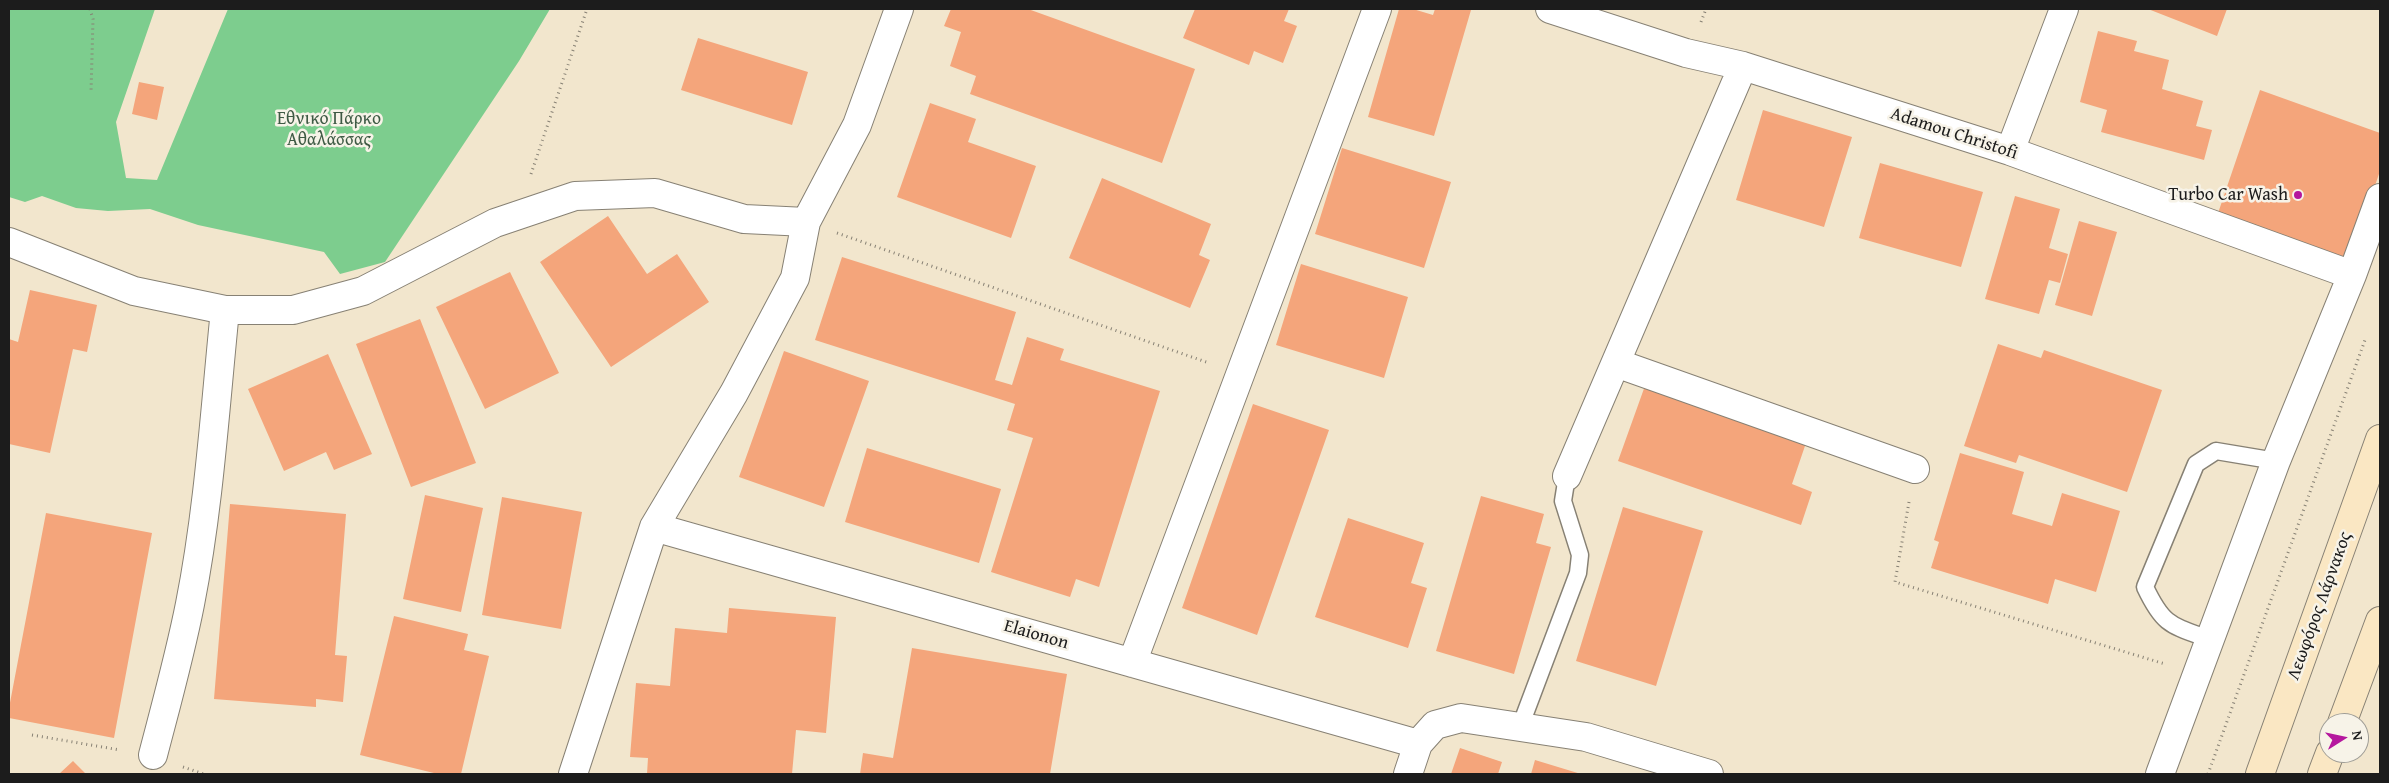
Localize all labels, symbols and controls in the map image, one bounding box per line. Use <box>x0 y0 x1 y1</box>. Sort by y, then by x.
street label: Adamou Christofi <box>1888 103 2020 165</box>
park label: Εθνικό Πάρκο Αθαλάσσας <box>277 108 381 150</box>
place label: Turbo Car Wash <box>2168 184 2288 206</box>
marker: Turbo Car Wash <box>2292 189 2304 201</box>
street label: Λεωφόρος Λάρνακος <box>2283 529 2357 683</box>
street label: Elaionon <box>1001 615 1071 655</box>
north arrow <box>2319 713 2369 763</box>
text: N <box>2347 729 2368 742</box>

